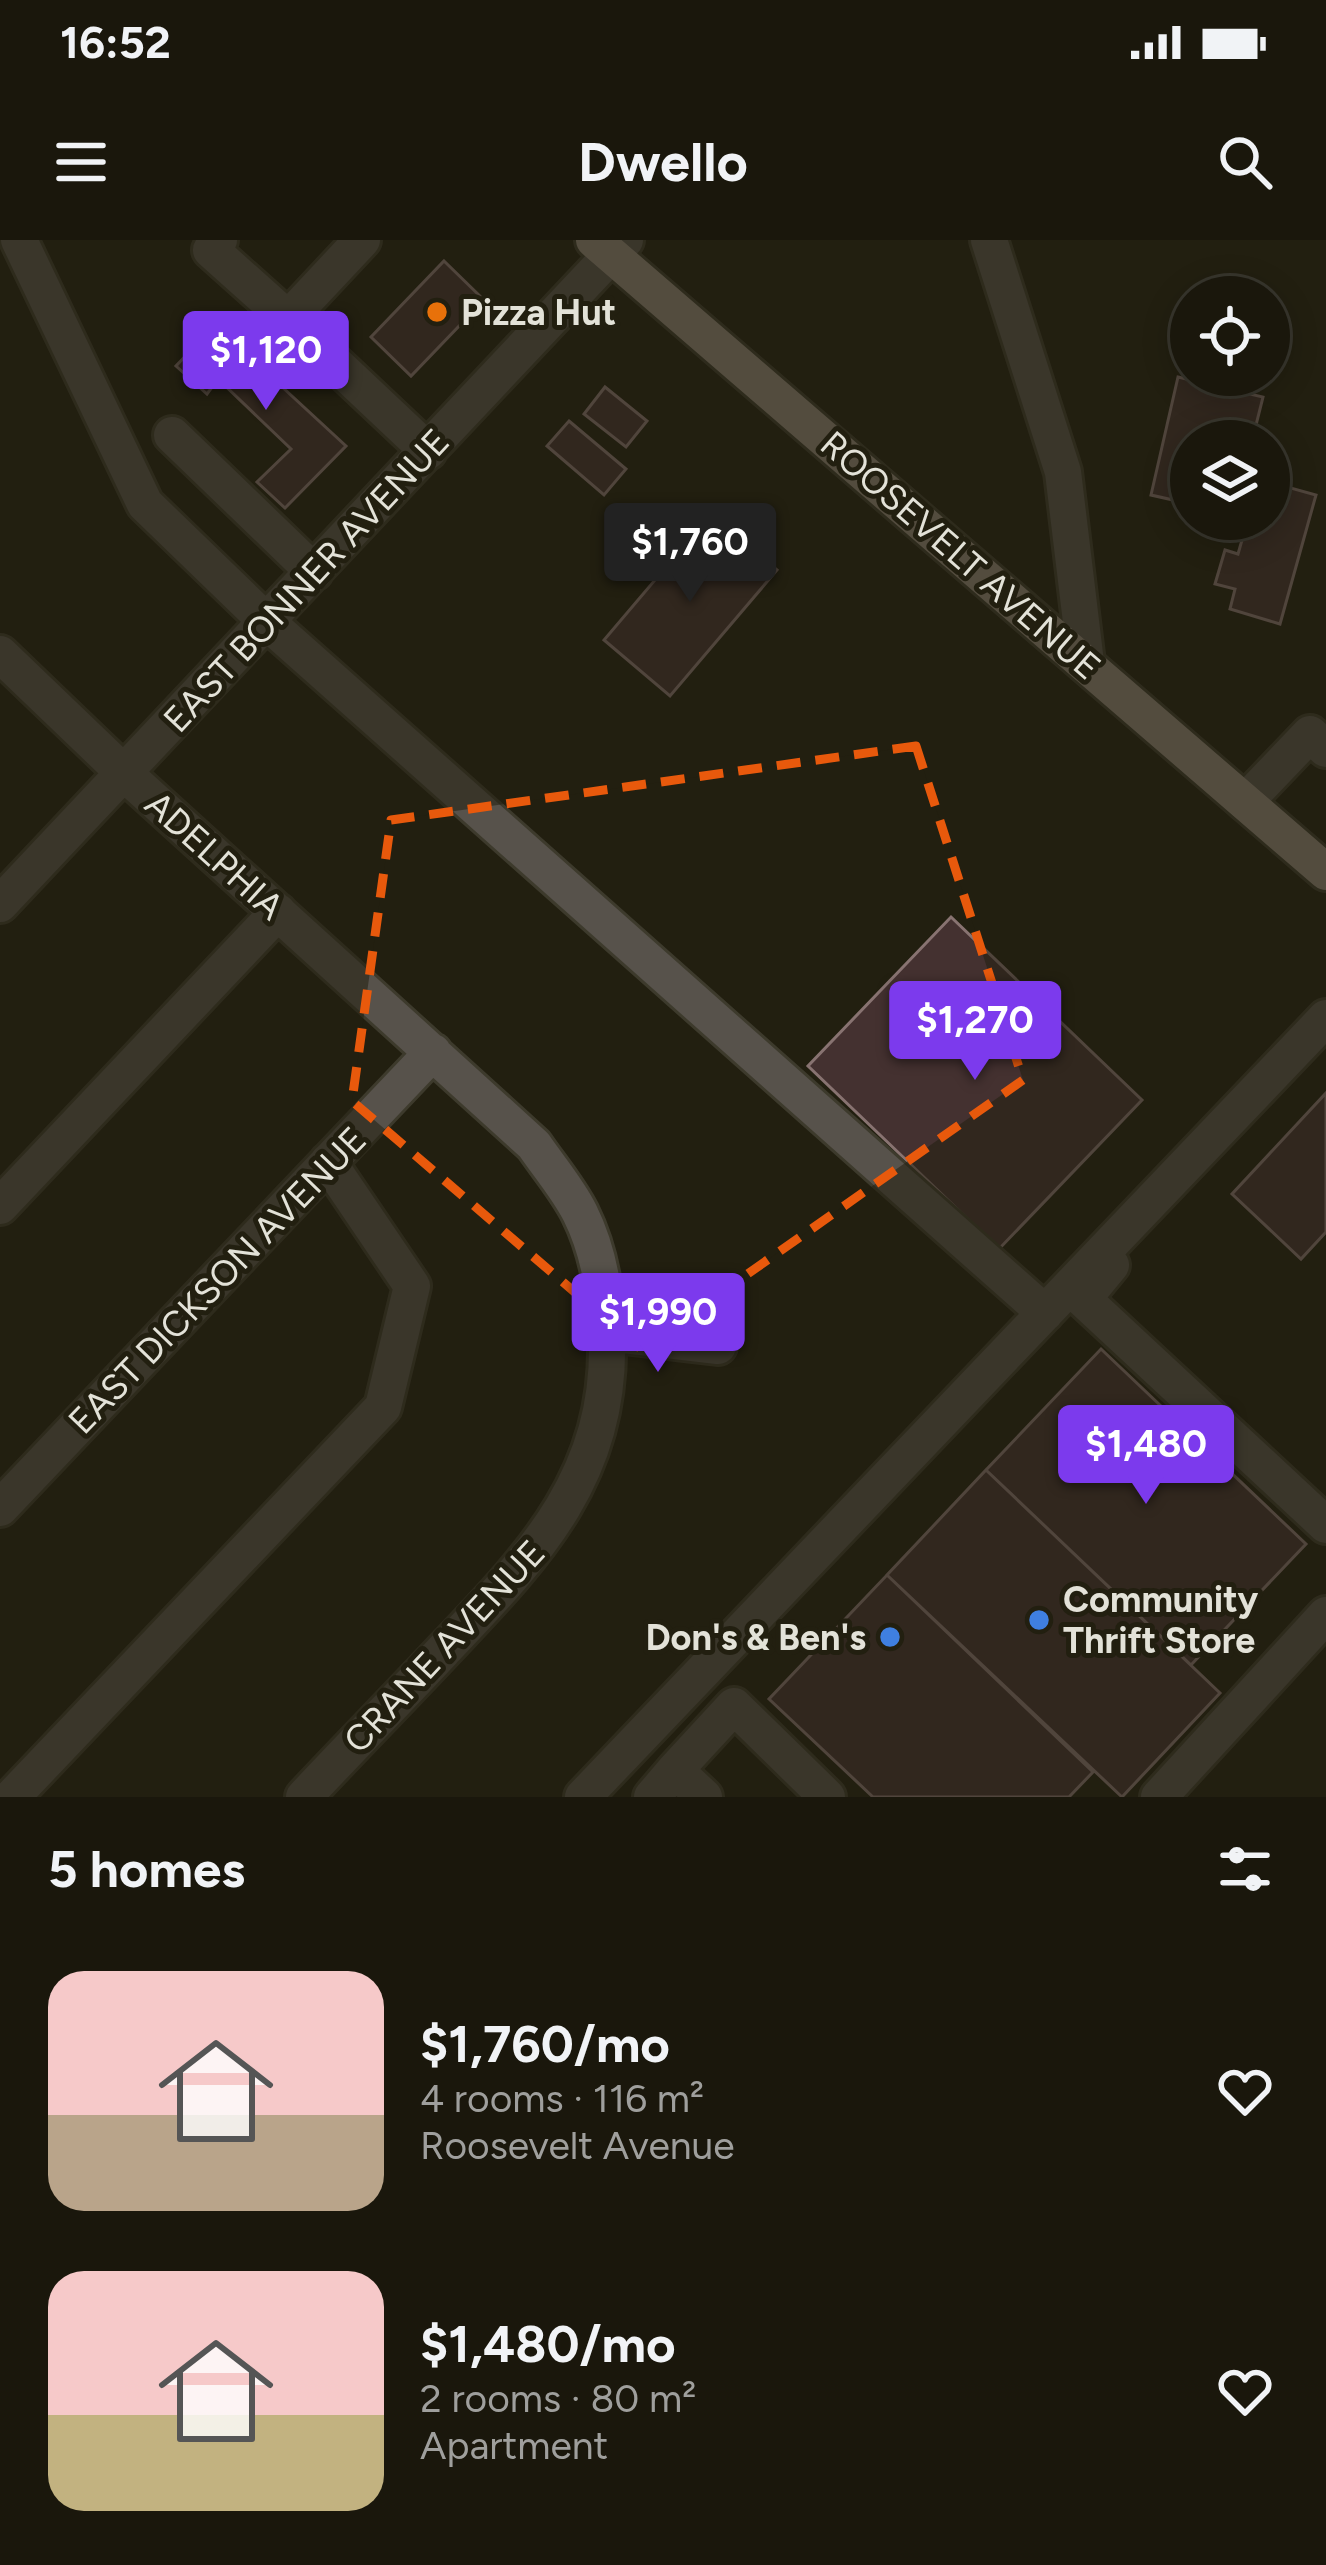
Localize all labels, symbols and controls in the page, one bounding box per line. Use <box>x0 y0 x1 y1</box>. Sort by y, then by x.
text: 16:52 <box>60 15 171 69</box>
icon: menu <box>48 129 114 195</box>
icon: search <box>1212 129 1278 195</box>
text: Dwello <box>578 130 748 195</box>
map controls <box>1170 276 1290 540</box>
button: locate <box>1170 276 1290 396</box>
place label: Pizza Hut <box>461 291 616 334</box>
marker: Pizza Hut <box>424 299 450 325</box>
pin: $1,120 <box>168 311 364 413</box>
text: $1,120 <box>210 326 322 373</box>
street label: EAST BONNER AVENUE <box>155 420 458 741</box>
button: layers <box>1170 420 1290 540</box>
street label: ROOSEVELT AVENUE <box>812 422 1109 689</box>
pin: $1,760 <box>592 503 788 605</box>
text: $1,760 <box>631 518 749 565</box>
street label: ADELPHIA <box>137 782 293 929</box>
pin: $1,270 <box>877 981 1073 1083</box>
text: $1,270 <box>916 996 1034 1043</box>
street label: EAST DICKSON AVENUE <box>60 1118 375 1443</box>
pin: $1,990 <box>560 1273 756 1375</box>
text: $1,990 <box>599 1288 717 1335</box>
pin: $1,480 <box>1048 1405 1244 1507</box>
text: $1,480 <box>1085 1420 1207 1467</box>
street label: CRANE AVENUE <box>335 1531 554 1761</box>
place label: Community Thrift Store <box>1063 1578 1259 1662</box>
marker: Community Thrift Store <box>1026 1607 1052 1633</box>
place label: Don's & Ben's <box>645 1616 866 1659</box>
marker: Don's & Ben's <box>877 1624 903 1650</box>
icon: filters <box>1212 1836 1278 1902</box>
text: 5 homes <box>48 1839 245 1900</box>
text: $1,760/mo <box>420 2014 670 2075</box>
icon: home <box>144 2019 288 2163</box>
icon: heart <box>1212 2058 1278 2124</box>
text: 4 rooms · 116 m² <box>420 2075 704 2122</box>
text: Roosevelt Avenue <box>420 2122 735 2169</box>
text: $1,480/mo <box>420 2314 676 2375</box>
icon: home <box>144 2319 288 2463</box>
icon: heart <box>1212 2358 1278 2424</box>
text: 2 rooms · 80 m² <box>420 2375 696 2422</box>
text: Apartment <box>420 2422 608 2469</box>

